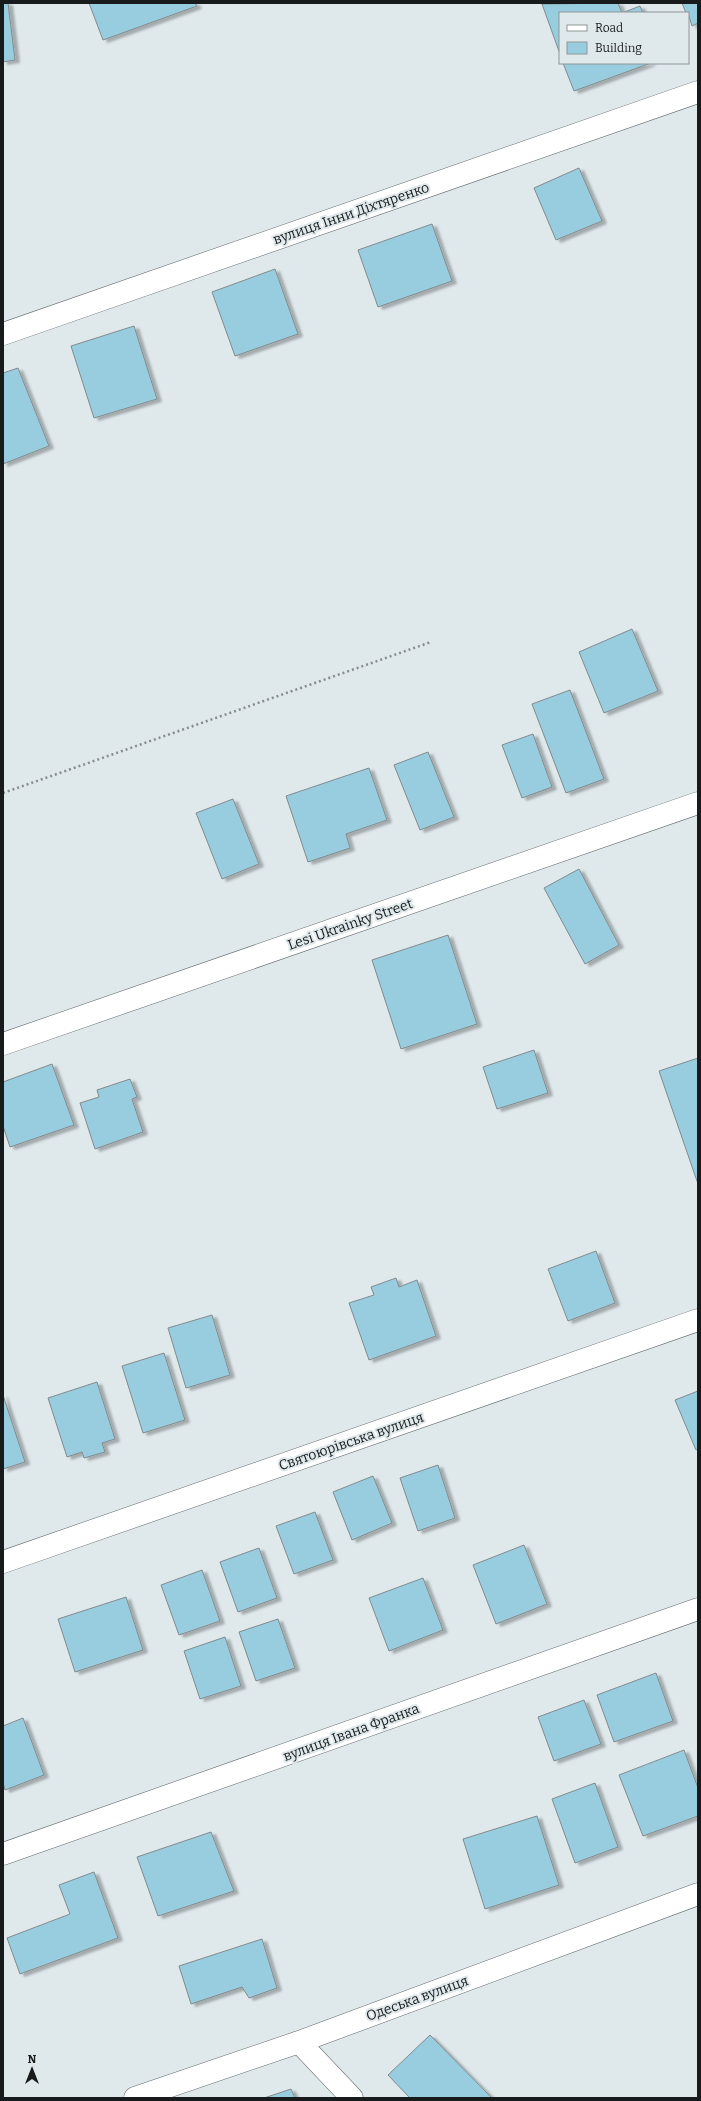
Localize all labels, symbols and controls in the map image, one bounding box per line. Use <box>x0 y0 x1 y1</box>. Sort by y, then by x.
legend <box>559 12 689 64</box>
text: Road <box>595 21 623 35</box>
text: Building <box>595 41 642 55</box>
street label: вулиця Інни Діхтяренко <box>271 179 431 248</box>
street label: Lesi Ukrainky Street <box>285 895 415 954</box>
street label: Святоюрівська вулиця <box>276 1409 426 1474</box>
street label: вулиця Івана Франка <box>281 1700 422 1765</box>
street label: Одеська вулиця <box>364 1972 471 2025</box>
north arrow <box>12 2049 52 2089</box>
text: N <box>28 2053 37 2066</box>

